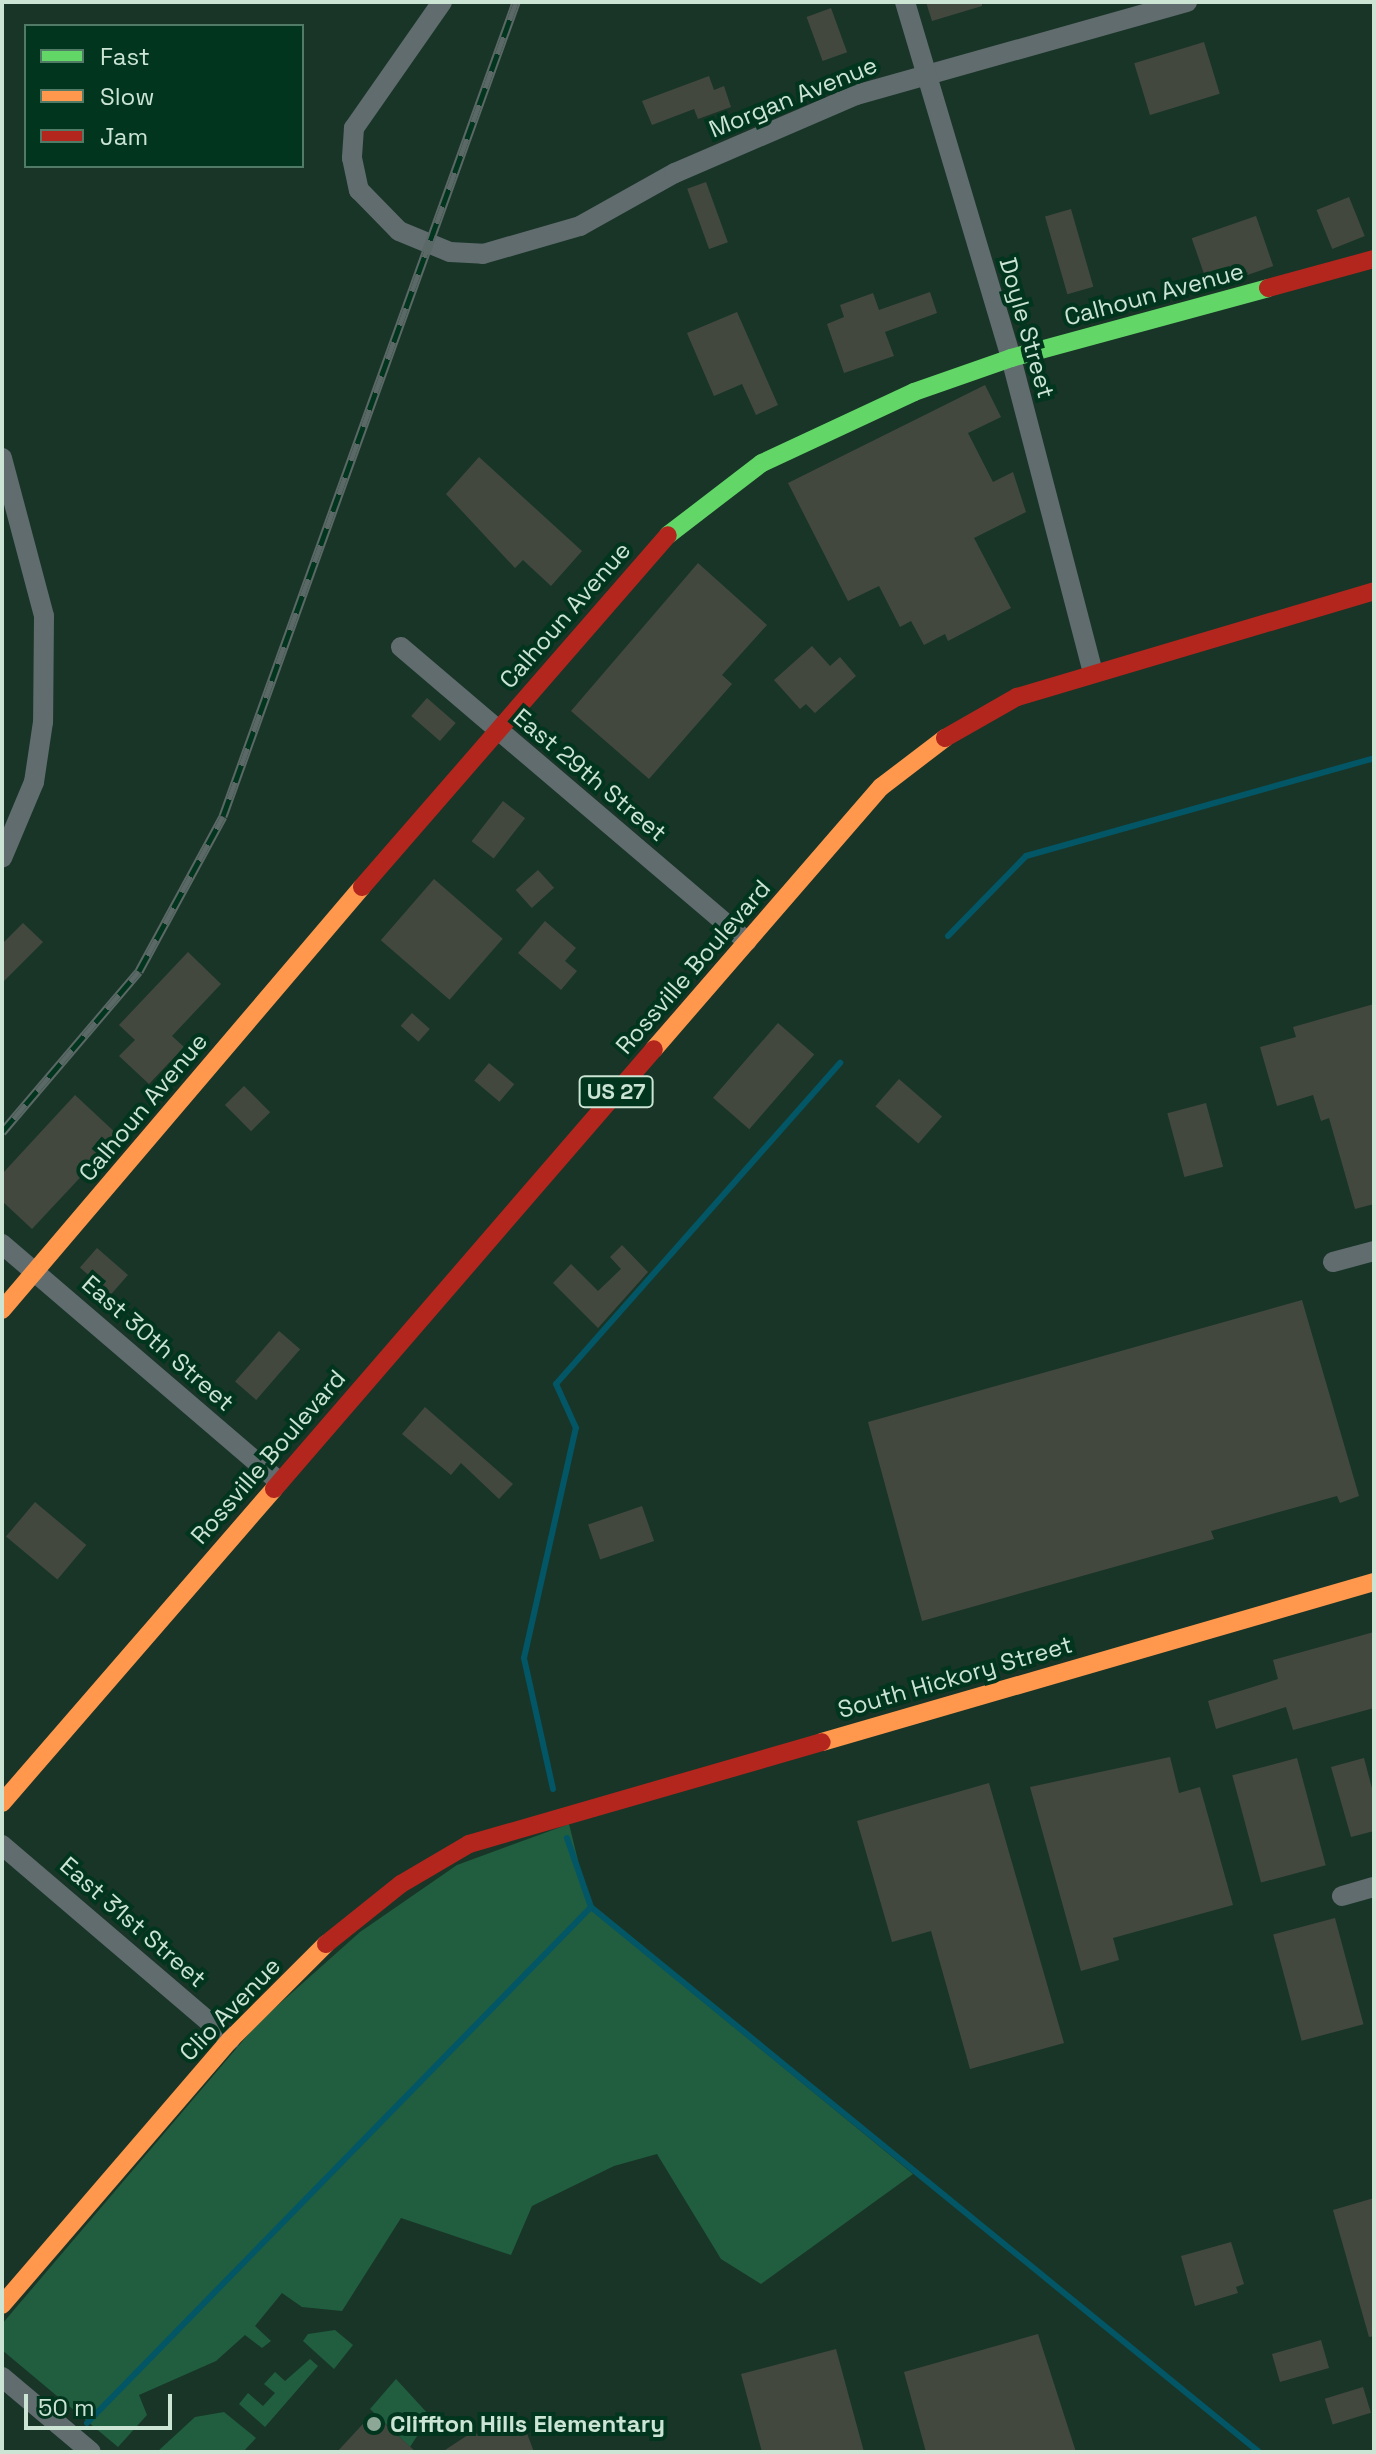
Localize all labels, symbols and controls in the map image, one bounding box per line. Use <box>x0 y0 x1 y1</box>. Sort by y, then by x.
legend <box>24 24 304 168</box>
text: Fast <box>100 41 150 72</box>
street label: Morgan Avenue <box>705 50 881 144</box>
text: Slow <box>100 81 154 112</box>
text: Jam <box>100 121 148 152</box>
street label: Doyle Street <box>993 254 1061 402</box>
street label: Calhoun Avenue <box>1061 256 1247 332</box>
street label: Calhoun Avenue <box>493 536 637 694</box>
street label: East 29th Street <box>508 703 672 847</box>
street label: Rossville Boulevard <box>610 874 776 1060</box>
street label: Calhoun Avenue <box>73 1027 213 1187</box>
road number: US 27 <box>578 1074 654 1110</box>
street label: East 30th Street <box>76 1269 240 1417</box>
street label: Rossville Boulevard <box>185 1364 351 1550</box>
street label: South Hickory Street <box>834 1630 1076 1724</box>
street label: East 31st Street <box>54 1851 212 1993</box>
street label: Clio Avenue <box>173 1951 287 2067</box>
scale bar <box>28 2378 176 2428</box>
text: 50 m <box>38 2392 95 2423</box>
place label: Cliffton Hills Elementary <box>390 2410 665 2438</box>
marker: Cliffton Hills Elementary <box>365 2415 383 2433</box>

